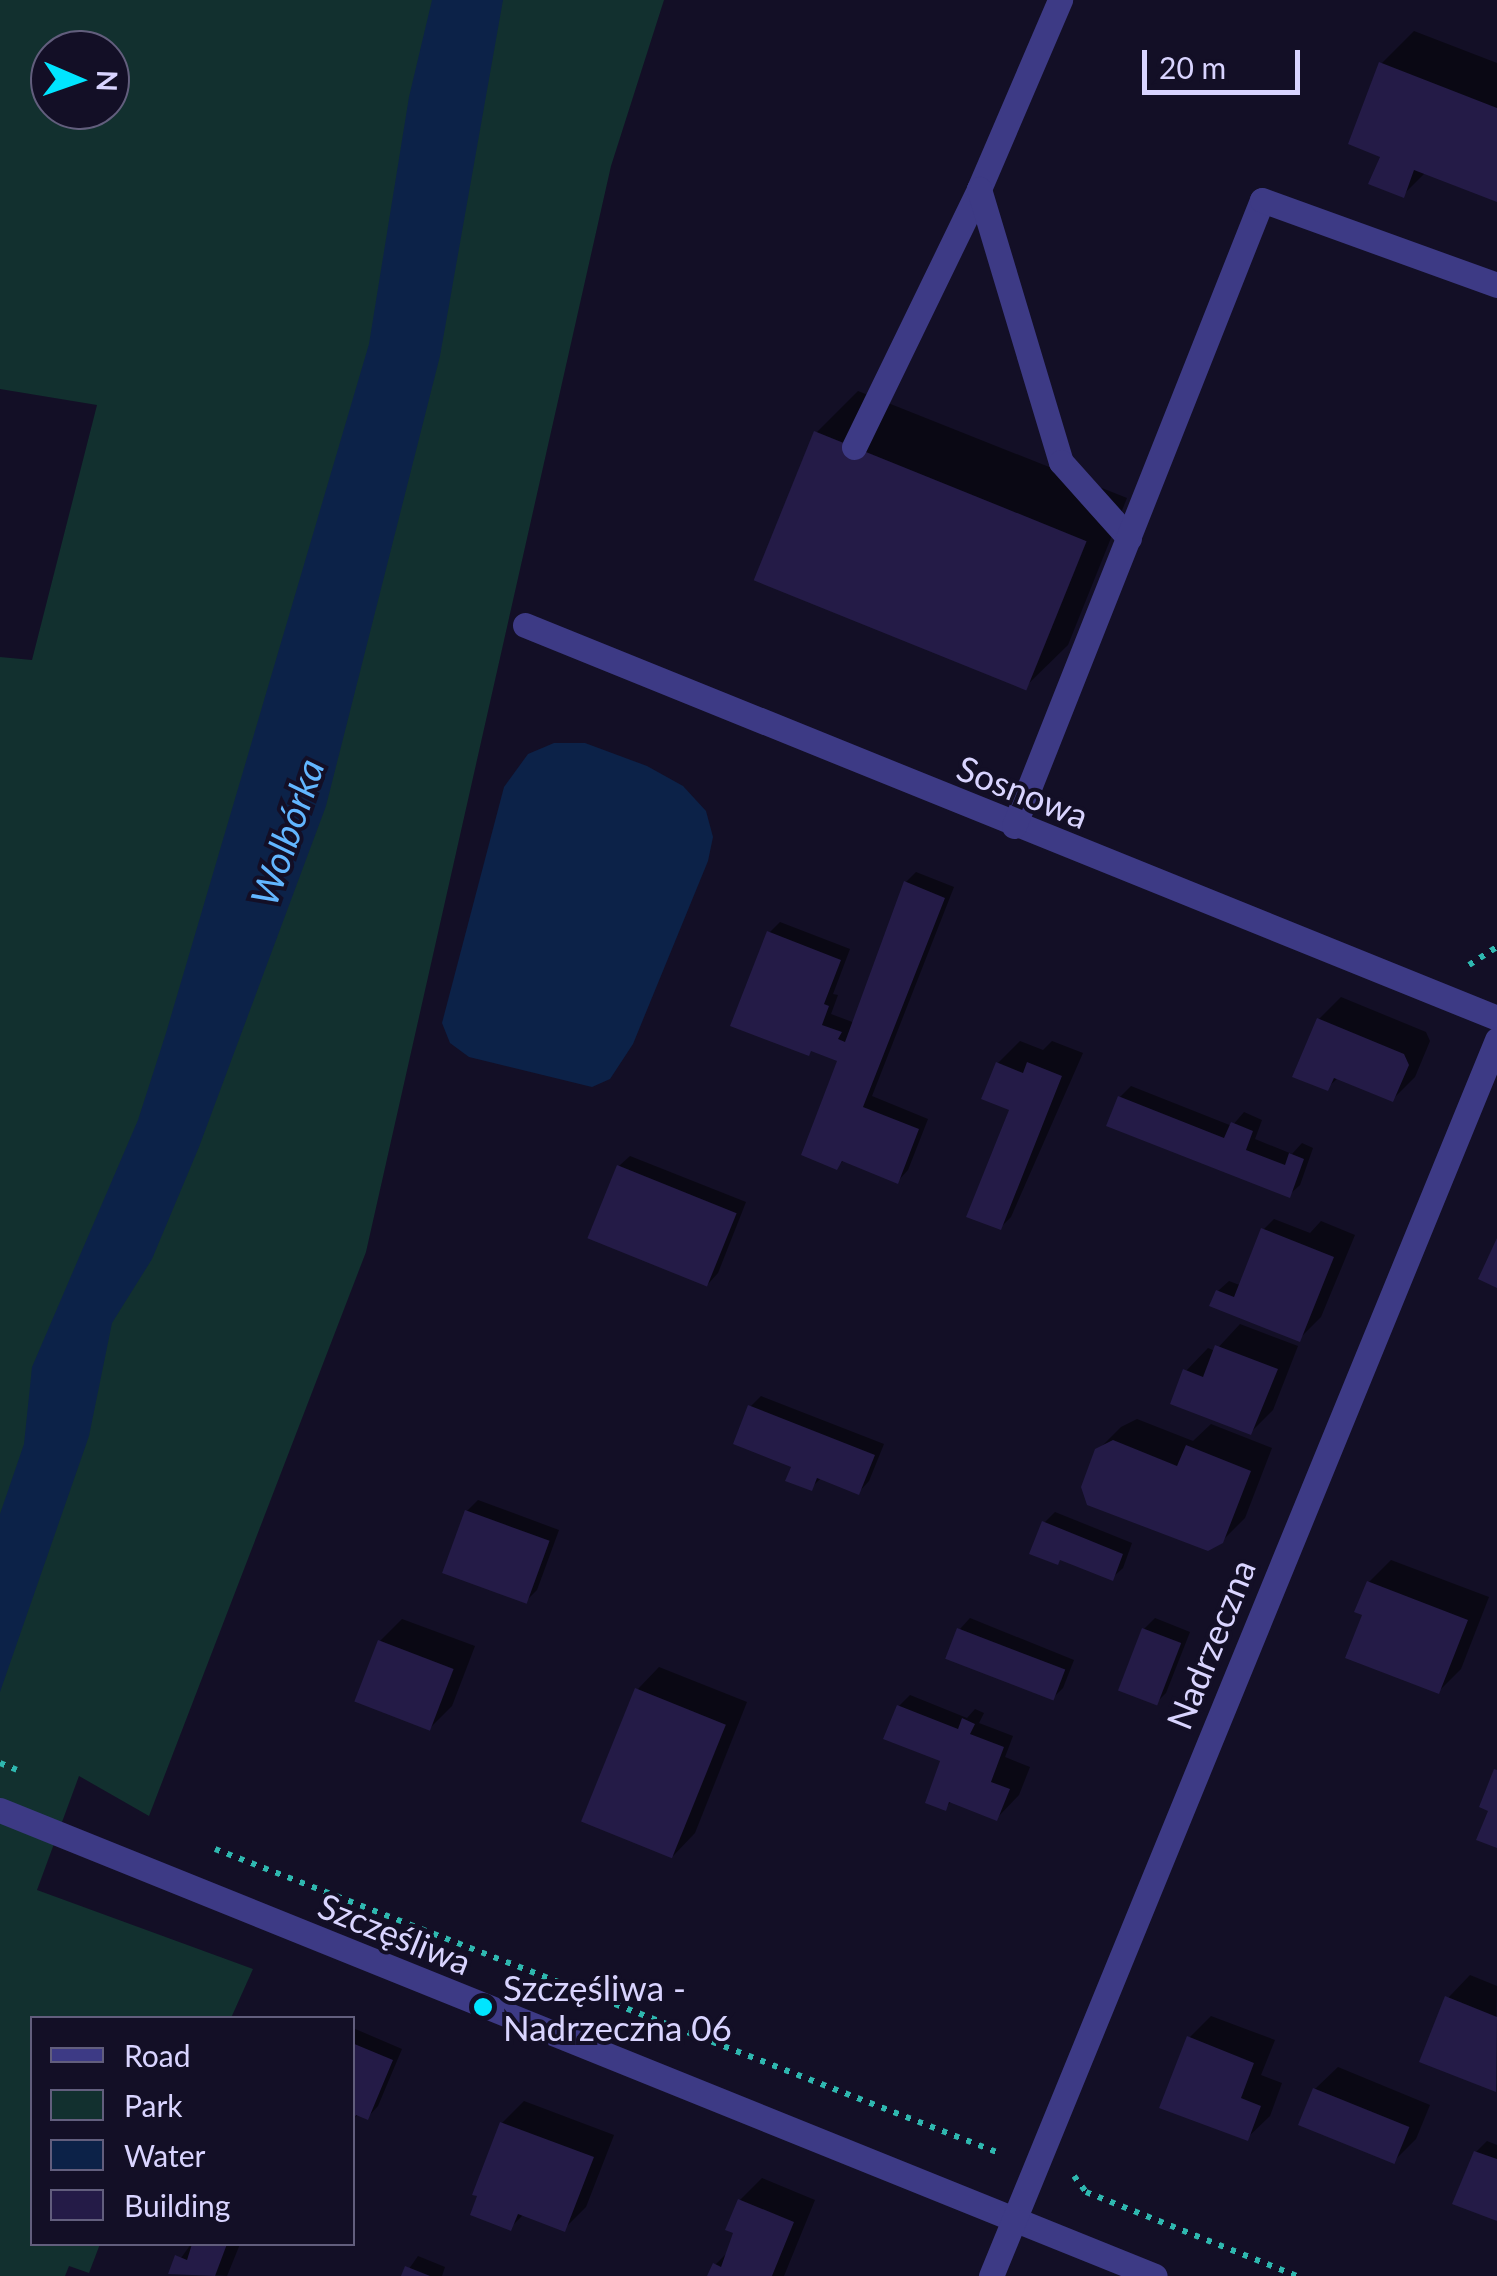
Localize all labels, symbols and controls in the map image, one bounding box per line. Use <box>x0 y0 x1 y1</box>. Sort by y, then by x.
north arrow <box>30 30 130 130</box>
scale bar <box>1147 30 1304 92</box>
text: 20 m <box>1159 49 1226 85</box>
text: N <box>91 70 125 92</box>
street label: Sosnowa <box>951 746 1095 836</box>
water label: Wolbórka <box>241 753 333 911</box>
street label: Nadrzeczna <box>1157 1553 1263 1735</box>
street label: Szczęśliwa <box>312 1883 478 1983</box>
place label: Szczęśliwa - Nadrzeczna 06 <box>503 1966 732 2048</box>
marker: Szczęśliwa - Nadrzeczna 06 <box>472 1996 494 2018</box>
legend <box>30 2016 355 2246</box>
text: Road <box>124 2037 191 2073</box>
text: Park <box>124 2087 183 2123</box>
text: Water <box>124 2137 206 2173</box>
text: Building <box>124 2187 230 2223</box>

